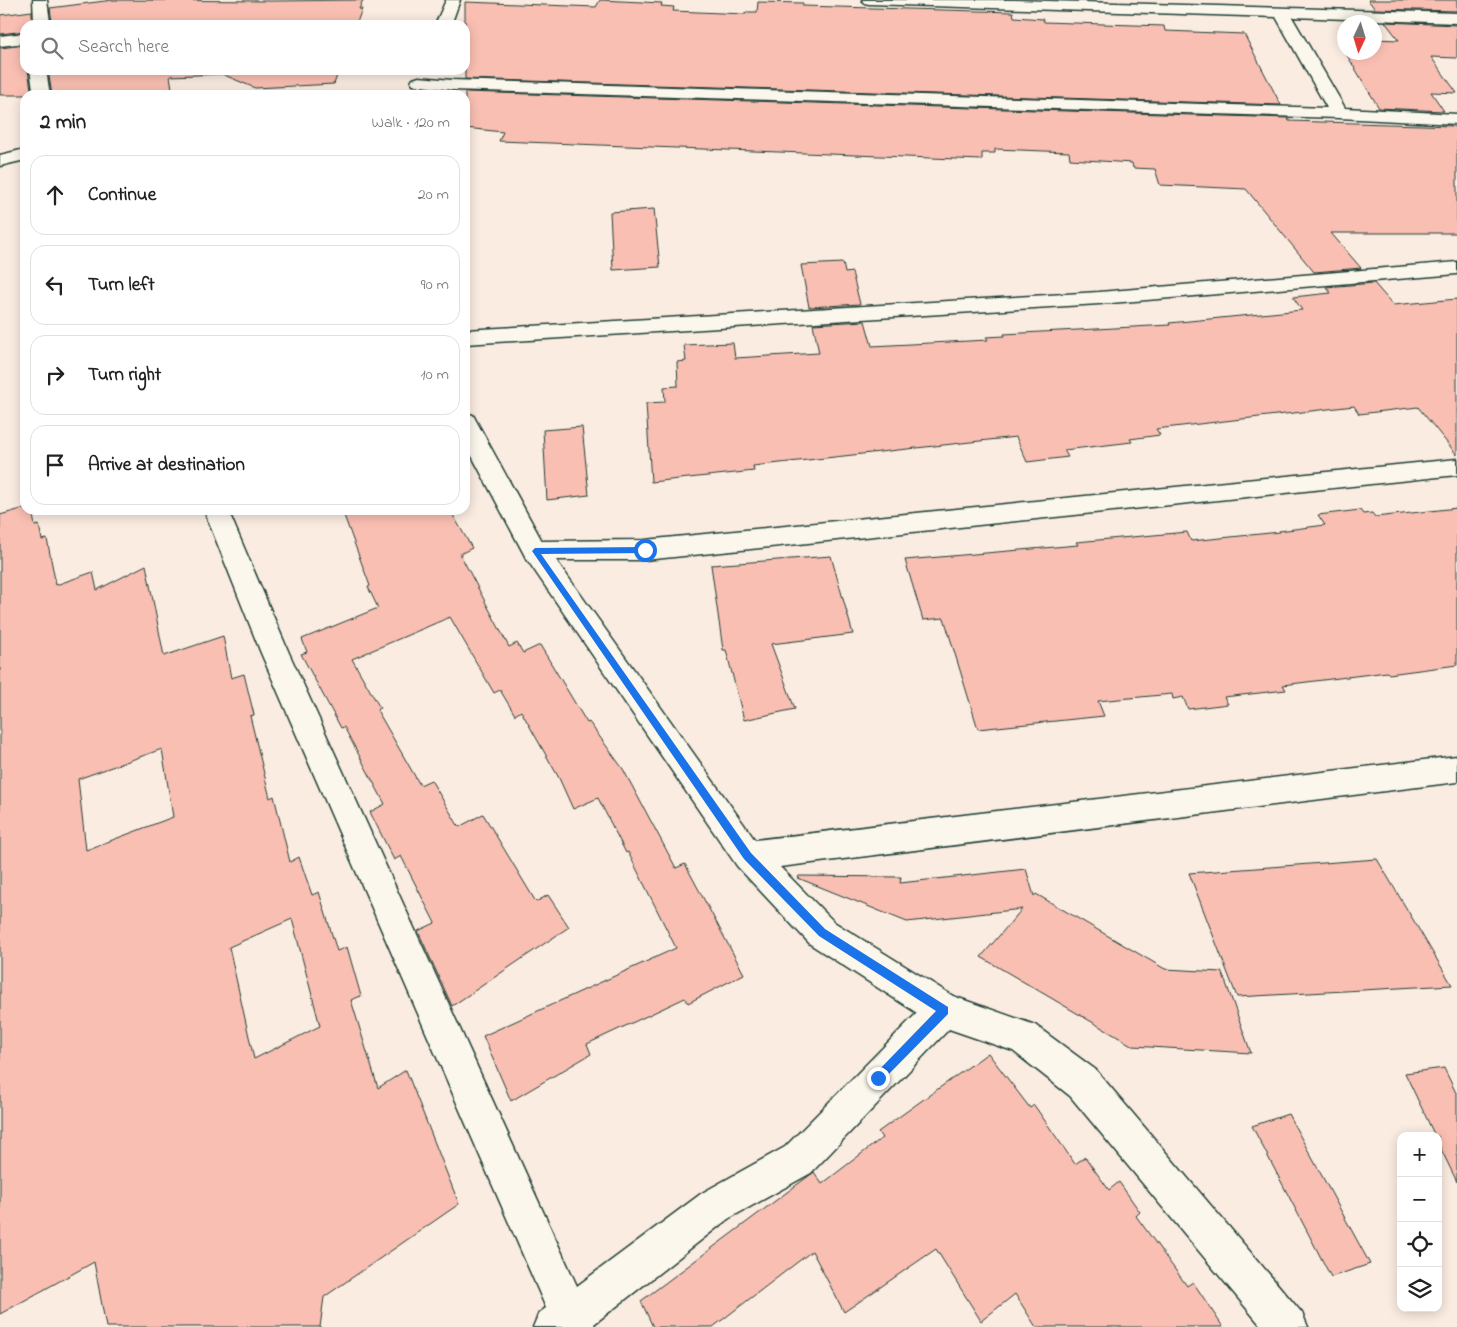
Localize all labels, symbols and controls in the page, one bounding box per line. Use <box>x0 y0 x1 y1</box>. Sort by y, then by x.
north arrow <box>1337 15 1382 60</box>
search box <box>20 20 470 75</box>
icon: search <box>38 34 66 62</box>
text: Search here <box>78 34 169 61</box>
text: 2 min <box>40 108 86 138</box>
text: Walk · 120 m <box>371 111 450 135</box>
icon: ahead <box>41 181 69 209</box>
text: Continue <box>88 182 156 209</box>
text: 20 m <box>418 183 449 207</box>
icon: left <box>41 271 69 299</box>
text: Turn left <box>88 272 155 299</box>
text: 90 m <box>421 273 449 297</box>
icon: right <box>41 361 69 389</box>
text: Turn right <box>88 362 161 389</box>
text: 10 m <box>421 363 449 387</box>
icon: arrive <box>41 451 69 479</box>
text: Arrive at destination <box>88 452 245 479</box>
route start <box>634 539 657 562</box>
route end <box>867 1067 890 1090</box>
map controls <box>1397 1132 1442 1312</box>
button: + <box>1397 1132 1442 1177</box>
button: − <box>1397 1177 1442 1222</box>
button: locate <box>1397 1222 1442 1267</box>
button: layers <box>1397 1267 1442 1312</box>

